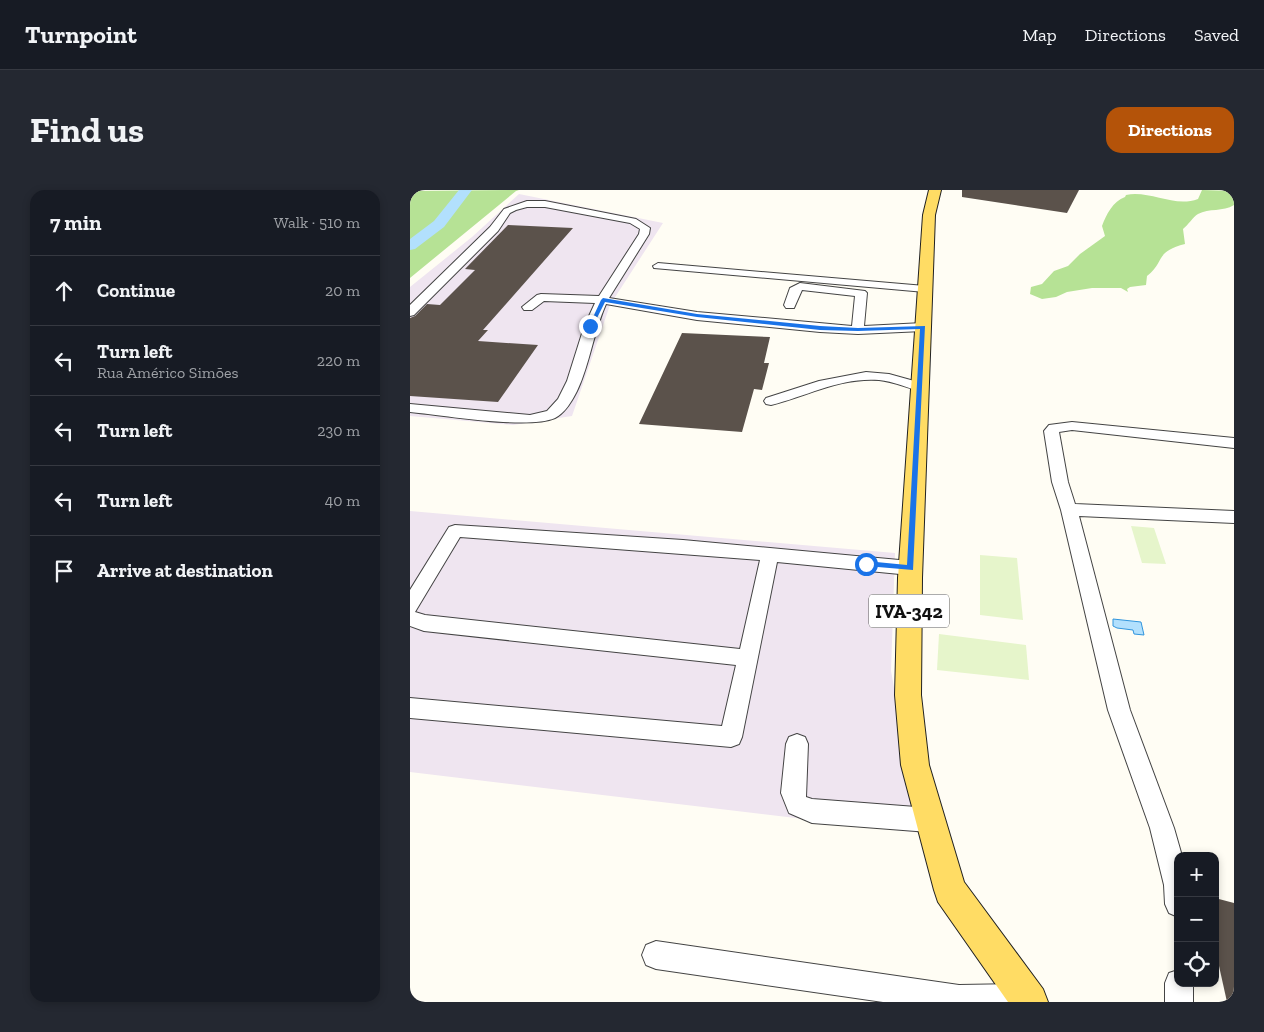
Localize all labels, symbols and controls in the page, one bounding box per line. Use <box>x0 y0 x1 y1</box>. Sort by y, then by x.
text: Turnpoint <box>25 20 137 49</box>
text: Map <box>1022 24 1057 46</box>
text: Directions <box>1085 24 1166 46</box>
text: Saved <box>1194 24 1239 46</box>
button: Directions <box>1106 107 1234 153</box>
text: Find us <box>30 109 144 151</box>
text: 7 min <box>50 210 101 235</box>
text: Walk · 510 m <box>274 213 360 232</box>
icon: ahead <box>50 277 78 305</box>
text: Continue <box>97 279 175 302</box>
text: 20 m <box>325 281 360 300</box>
route end <box>579 315 602 338</box>
text: Turn left <box>97 340 172 363</box>
icon: left <box>50 347 78 375</box>
text: 220 m <box>317 351 360 370</box>
text: Rua Américo Simões <box>97 363 238 382</box>
icon: left <box>50 417 78 445</box>
text: Turn left <box>97 419 172 442</box>
text: 230 m <box>317 421 360 440</box>
icon: left <box>50 487 78 515</box>
text: Turn left <box>97 489 172 512</box>
text: 40 m <box>325 491 360 510</box>
route start <box>855 553 878 576</box>
icon: arrive <box>50 557 78 585</box>
text: Arrive at destination <box>97 559 273 582</box>
road number: IVA-342 <box>869 594 949 628</box>
map controls <box>1174 852 1219 987</box>
button: + <box>1174 852 1219 897</box>
button: − <box>1174 897 1219 942</box>
button: locate <box>1174 942 1219 987</box>

